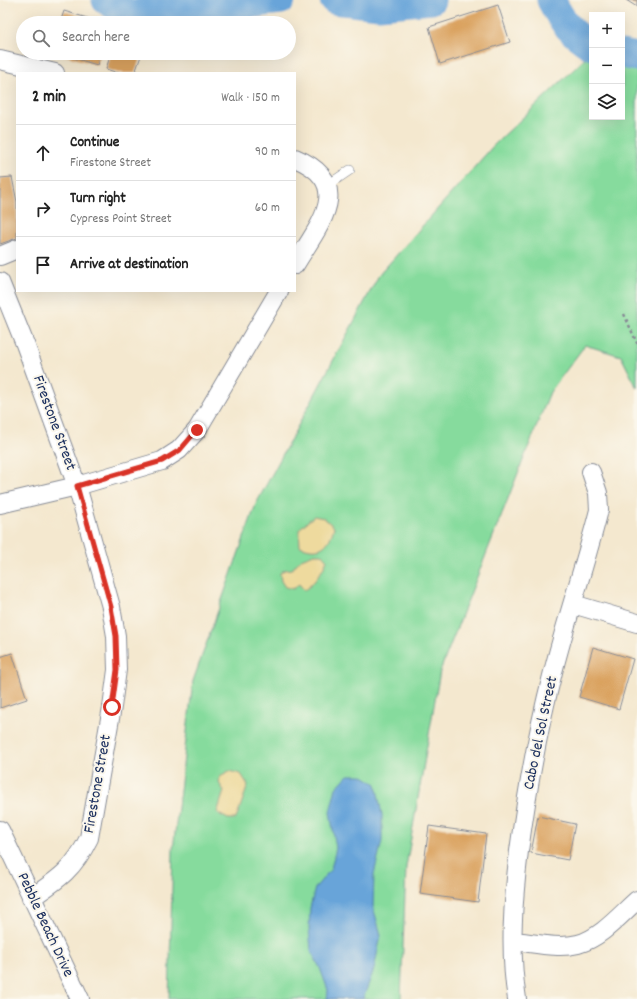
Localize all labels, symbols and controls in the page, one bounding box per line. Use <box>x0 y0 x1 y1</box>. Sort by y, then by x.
map controls <box>589 12 625 120</box>
button: + <box>589 12 625 48</box>
search box <box>16 16 296 60</box>
icon: search <box>30 27 52 49</box>
text: Search here <box>62 27 130 49</box>
button: − <box>589 48 625 84</box>
button: layers <box>589 84 625 120</box>
text: 2 min <box>32 86 66 110</box>
text: Walk · 150 m <box>221 89 280 108</box>
text: Continue <box>70 132 119 154</box>
icon: ahead <box>32 142 54 164</box>
text: 90 m <box>255 143 280 162</box>
text: Firestone Street <box>70 154 151 173</box>
text: Turn right <box>70 188 126 210</box>
icon: right <box>32 198 54 220</box>
text: 60 m <box>255 199 280 218</box>
text: Cypress Point Street <box>70 210 172 229</box>
icon: arrive <box>32 254 54 276</box>
text: Arrive at destination <box>70 254 188 276</box>
street label: Firestone Street <box>26 372 82 474</box>
route end <box>188 421 206 439</box>
street label: Cabo del Sol Street <box>518 674 564 792</box>
route start <box>103 698 121 716</box>
street label: Firestone Street <box>78 733 118 835</box>
street label: Pebble Beach Drive <box>11 869 79 981</box>

